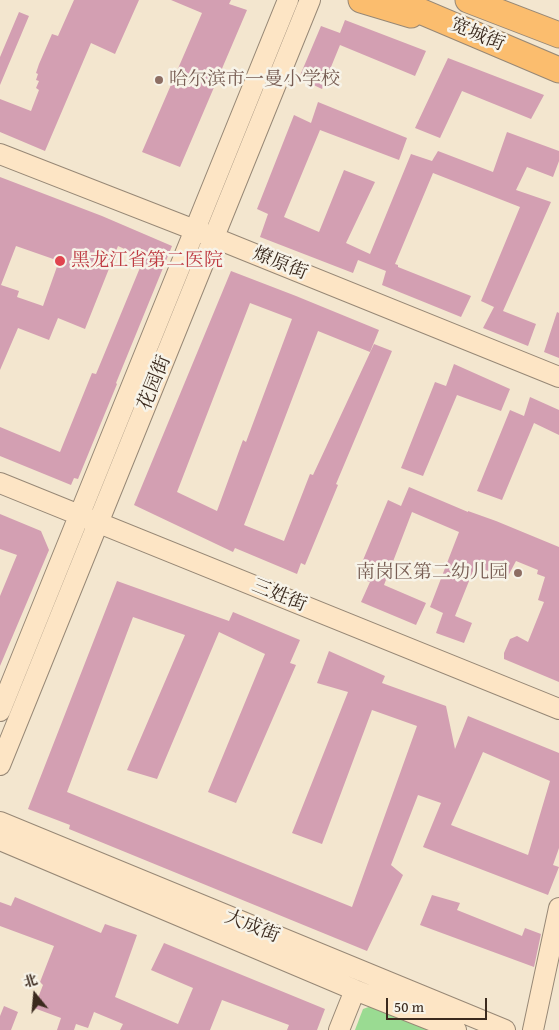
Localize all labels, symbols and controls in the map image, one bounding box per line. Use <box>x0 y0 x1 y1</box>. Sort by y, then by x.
street label: 宽城街 <box>446 13 508 57</box>
place label: 哈尔滨市一曼小学校 <box>169 69 340 91</box>
marker: 哈尔滨市一曼小学校 <box>153 74 165 86</box>
street label: 燎原街 <box>249 243 311 285</box>
place label: 黑龙江省第二医院 <box>71 250 223 272</box>
marker: 黑龙江省第二医院 <box>53 254 67 268</box>
street label: 花园街 <box>134 352 176 414</box>
place label: 南岗区第二幼儿园 <box>356 562 508 584</box>
marker: 南岗区第二幼儿园 <box>512 567 524 579</box>
street label: 三姓街 <box>248 575 310 617</box>
street label: 大成街 <box>221 906 283 948</box>
text: 北 <box>21 969 40 992</box>
north arrow <box>10 970 60 1020</box>
scale bar <box>389 988 490 1020</box>
text: 50 m <box>394 996 424 1017</box>

